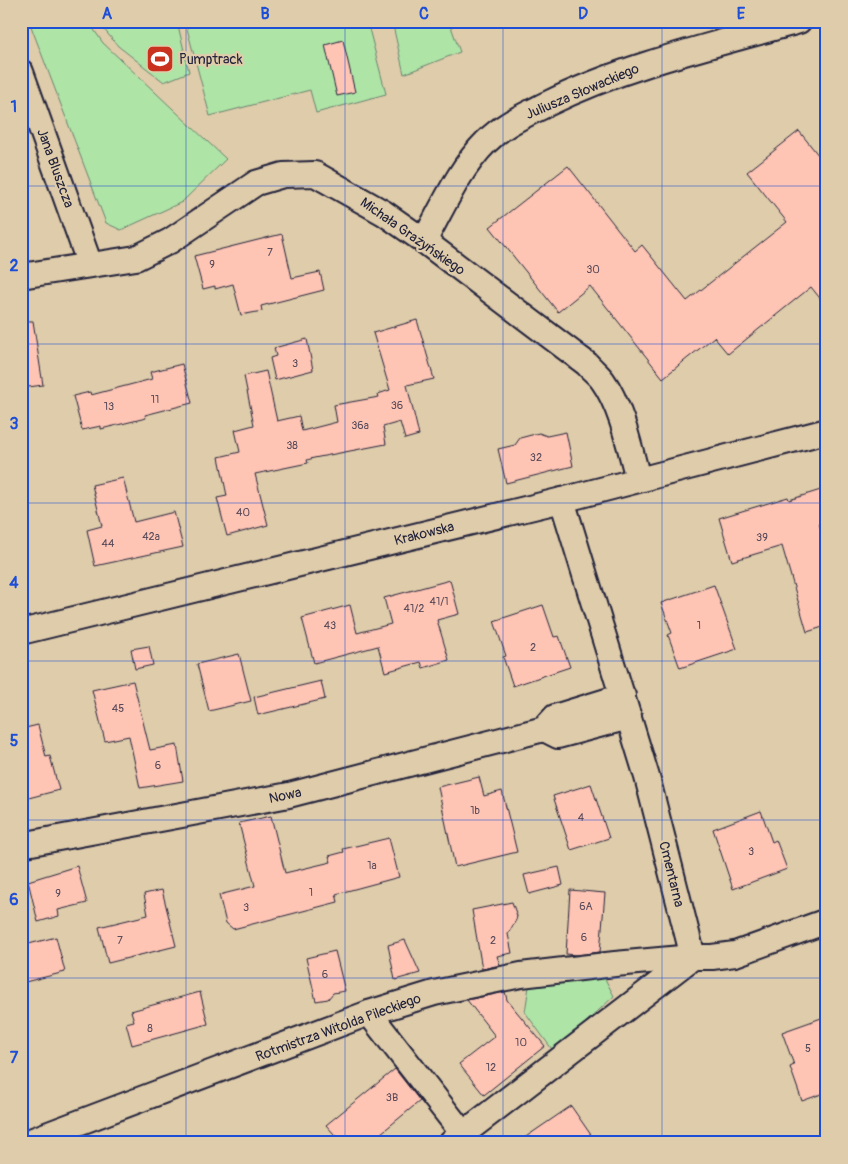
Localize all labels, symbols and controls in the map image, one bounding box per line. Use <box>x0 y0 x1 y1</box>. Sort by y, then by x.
text: A <box>102 4 113 24</box>
text: B <box>260 4 270 24</box>
text: C <box>419 4 429 24</box>
text: D <box>578 4 588 24</box>
text: E <box>737 4 746 24</box>
sports icon: Pumptrack <box>145 44 175 74</box>
place label: Pumptrack <box>179 51 243 68</box>
street label: Juliusza Słowackiego <box>523 60 642 123</box>
text: 1 <box>11 97 17 117</box>
street label: Jana Bluszcza <box>33 126 78 210</box>
street label: Michała Grażyńskiego <box>357 194 469 279</box>
house number: 7 <box>267 246 273 259</box>
text: 2 <box>10 256 19 276</box>
house number: 9 <box>209 258 215 271</box>
house number: 30 <box>586 263 600 276</box>
house number: 3 <box>292 357 298 370</box>
house number: 11 <box>151 393 159 406</box>
house number: 36 <box>391 399 403 412</box>
house number: 13 <box>104 400 114 413</box>
text: 3 <box>10 414 19 434</box>
house number: 36a <box>351 419 369 432</box>
house number: 38 <box>286 439 298 452</box>
house number: 32 <box>530 451 542 464</box>
house number: 40 <box>236 506 250 519</box>
street label: Krakowska <box>392 518 456 549</box>
house number: 42a <box>142 530 160 543</box>
house number: 39 <box>756 531 768 544</box>
house number: 44 <box>102 537 115 550</box>
text: 4 <box>9 573 19 593</box>
house number: 41/1 <box>430 595 448 608</box>
house number: 41/2 <box>404 602 424 615</box>
house number: 43 <box>324 619 336 632</box>
house number: 1 <box>697 619 701 632</box>
house number: 2 <box>530 641 536 654</box>
house number: 45 <box>112 702 124 715</box>
text: 5 <box>10 731 19 751</box>
house number: 6 <box>155 759 161 772</box>
street label: Nowa <box>267 784 303 807</box>
house number: 1b <box>470 804 480 817</box>
house number: 4 <box>578 811 585 824</box>
street label: Cmentarna <box>655 840 688 909</box>
house number: 3 <box>748 845 754 858</box>
house number: 1a <box>367 859 377 872</box>
house number: 1 <box>309 886 313 899</box>
house number: 9 <box>55 887 61 900</box>
text: 6 <box>9 890 19 910</box>
house number: 6A <box>579 900 593 913</box>
house number: 3 <box>243 901 249 914</box>
house number: 6 <box>581 931 587 944</box>
house number: 7 <box>117 934 123 947</box>
house number: 2 <box>490 934 496 947</box>
house number: 6 <box>322 968 328 981</box>
street label: Rotmistrza Witolda Pileckiego <box>253 989 424 1065</box>
house number: 8 <box>147 1022 153 1035</box>
house number: 10 <box>515 1036 527 1049</box>
house number: 5 <box>805 1042 811 1055</box>
text: 7 <box>10 1048 19 1068</box>
house number: 12 <box>486 1061 496 1074</box>
house number: 3B <box>386 1091 398 1104</box>

